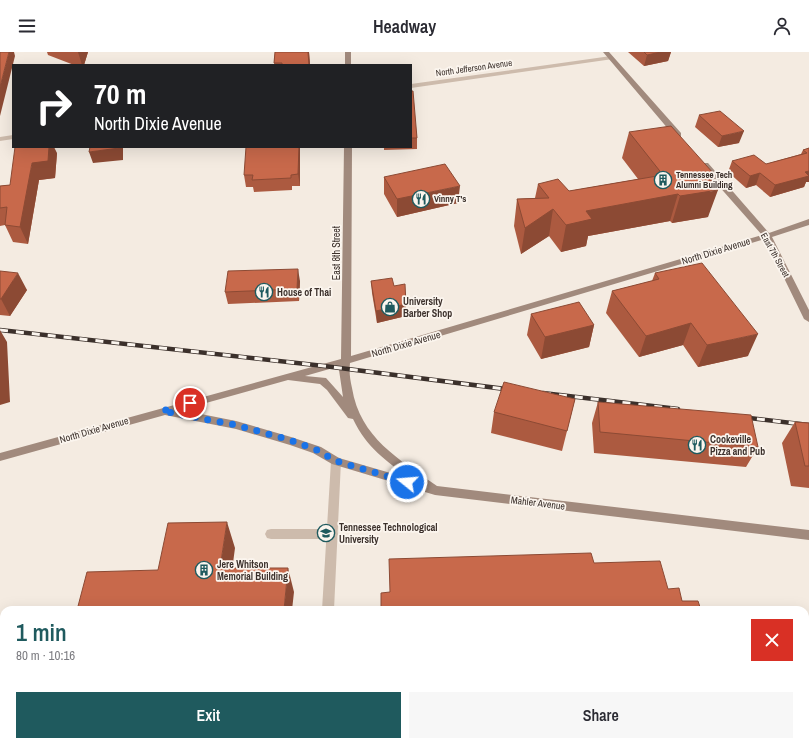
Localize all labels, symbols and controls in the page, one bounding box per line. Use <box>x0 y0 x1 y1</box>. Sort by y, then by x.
text: Headway <box>373 14 436 39</box>
icon: menu <box>16 15 38 37</box>
icon: person <box>771 15 793 37</box>
street label: North Jefferson Avenue <box>435 57 513 79</box>
text: 70 m <box>94 75 146 113</box>
icon: right <box>28 80 80 132</box>
text: North Dixie Avenue <box>94 111 222 136</box>
place label: Tennessee Tech Alumni Building <box>676 169 733 191</box>
building icon: Tennessee Tech Alumni Building <box>653 170 673 190</box>
restaurant icon: Vinny T's <box>411 189 431 209</box>
place label: Vinny T's <box>434 193 466 205</box>
street label: East 8th Street <box>330 225 343 280</box>
street label: East 7th Street <box>758 231 792 279</box>
street label: North Dixie Avenue <box>680 234 752 268</box>
restaurant icon: House of Thai <box>254 282 274 302</box>
place label: House of Thai <box>277 286 331 299</box>
place label: University Barber Shop <box>403 295 452 320</box>
shop icon: University Barber Shop <box>380 297 400 317</box>
street label: North Dixie Avenue <box>370 328 442 360</box>
pin <box>173 386 207 420</box>
icon: arrive <box>179 392 201 414</box>
street label: North Dixie Avenue <box>58 414 130 446</box>
place label: Cookeville Pizza and Pub <box>710 433 765 458</box>
restaurant icon: Cookeville Pizza and Pub <box>687 435 707 455</box>
position arrow <box>386 461 428 503</box>
street label: Mahler Avenue <box>510 493 566 513</box>
place label: Tennessee Technological University <box>339 521 438 546</box>
school or university icon: Tennessee Technological University <box>316 523 336 543</box>
place label: Jere Whitson Memorial Building <box>217 558 288 583</box>
building icon: Jere Whitson Memorial Building <box>194 560 214 580</box>
text: 1 min <box>16 616 67 648</box>
button: close <box>751 619 793 661</box>
text: 80 m · 10:16 <box>16 647 75 664</box>
button: Exit <box>16 692 401 738</box>
button: Share <box>409 692 793 738</box>

